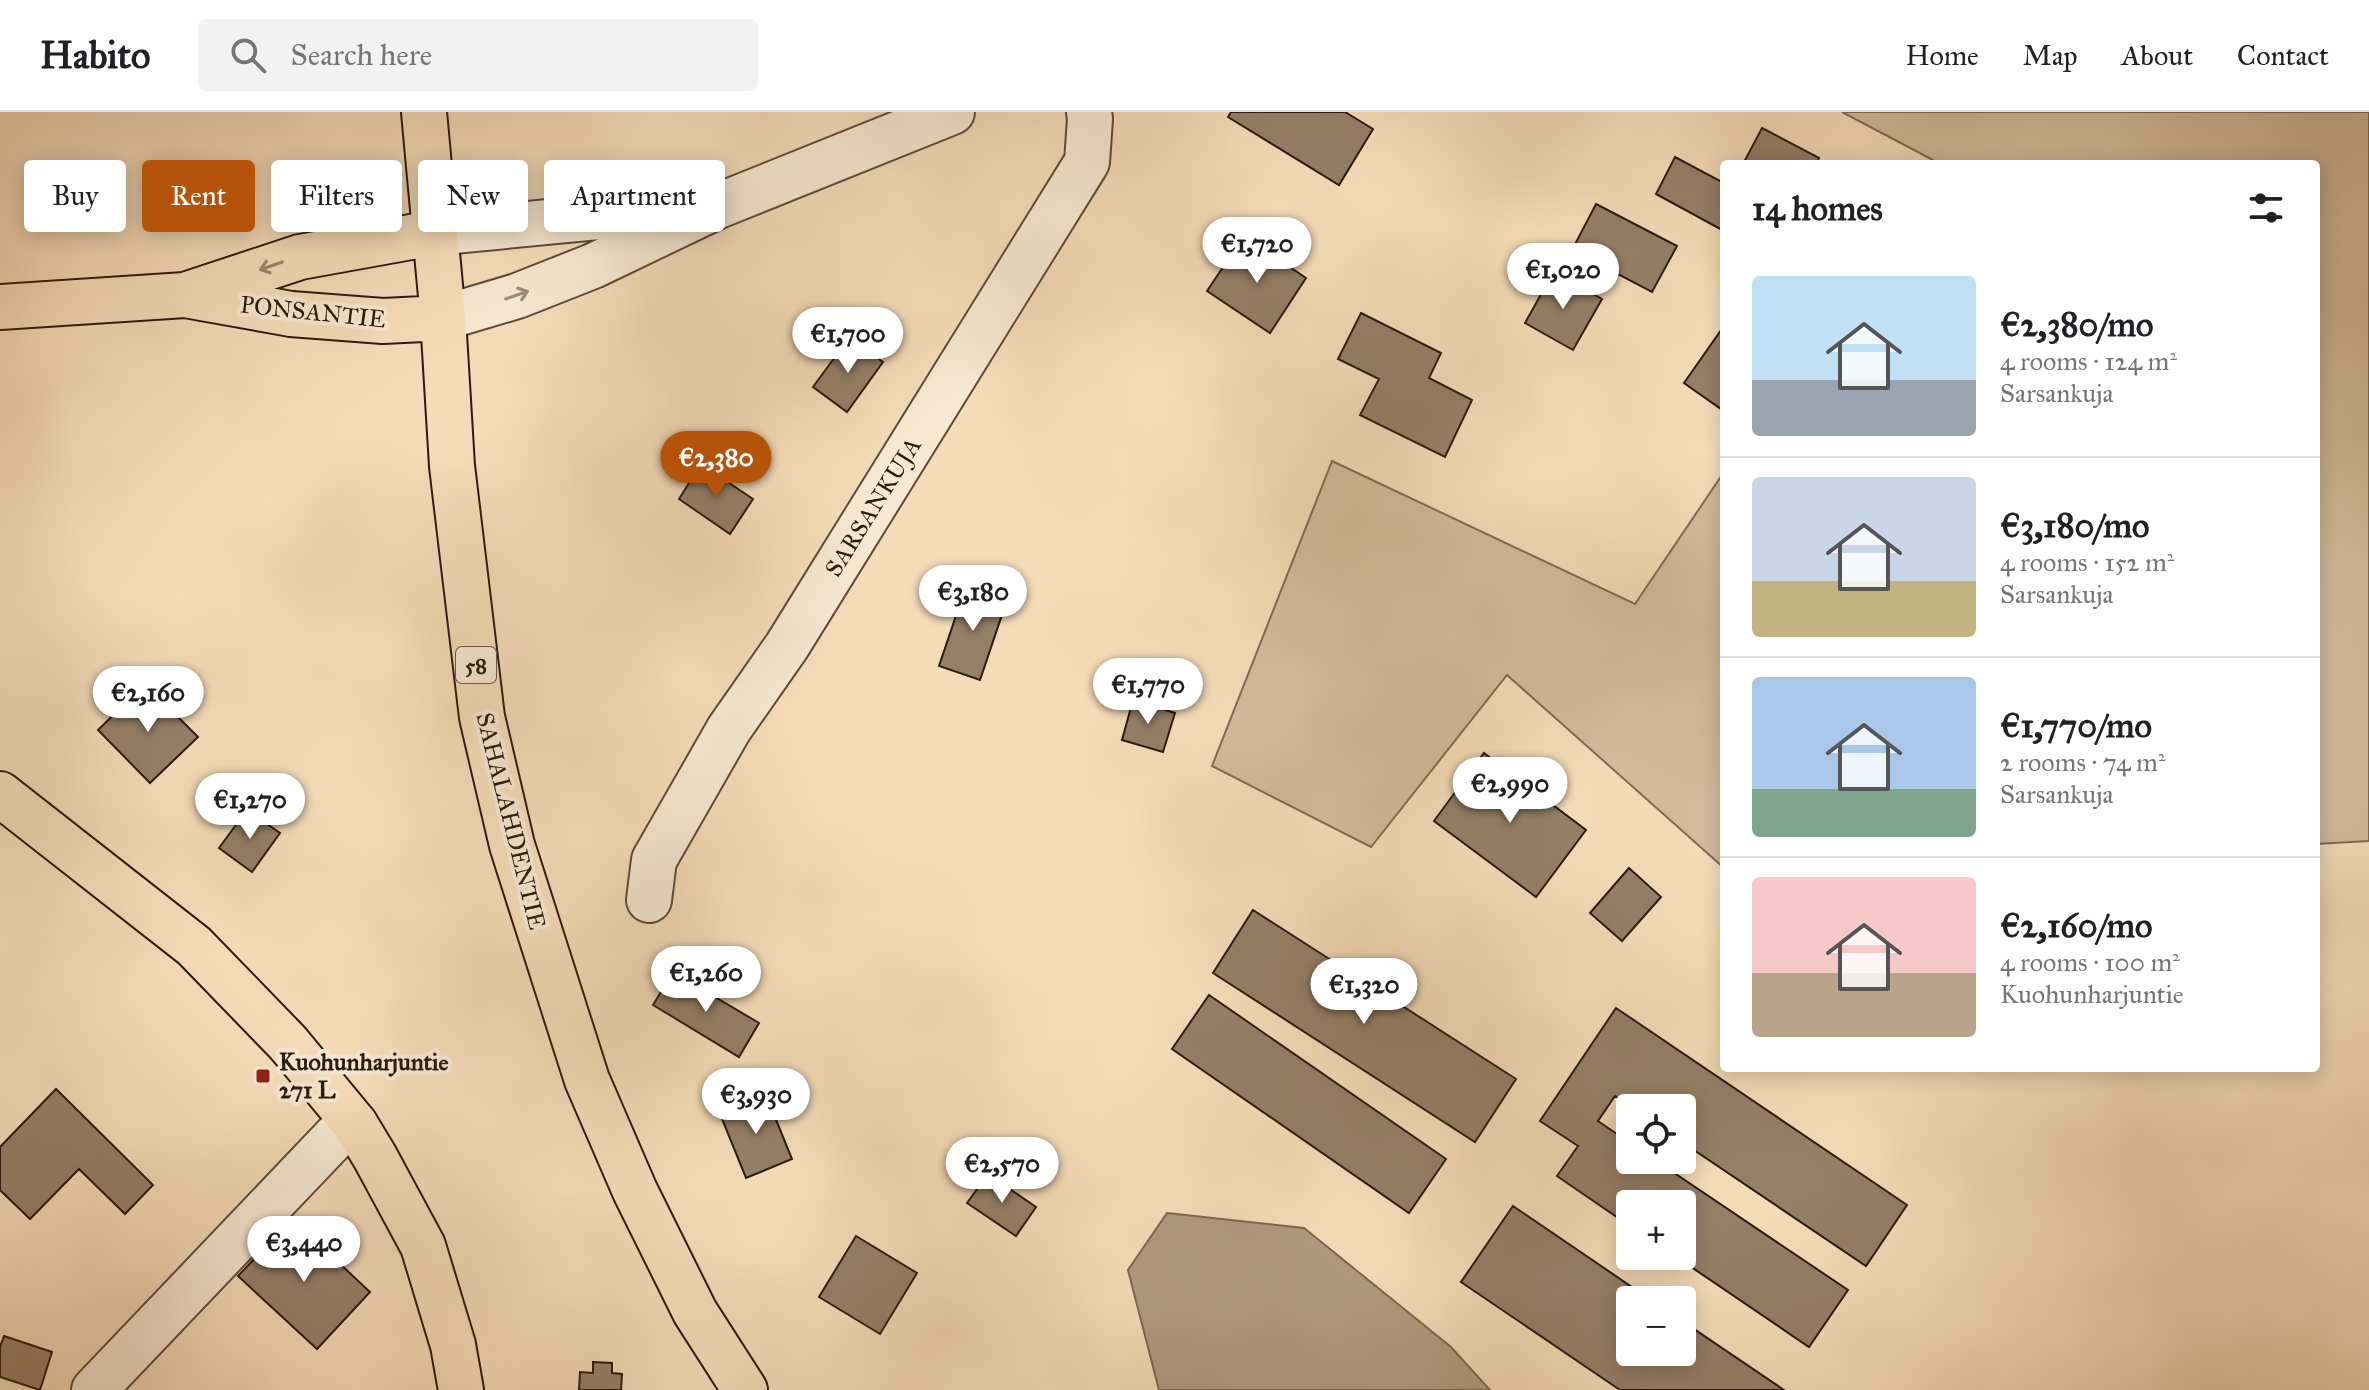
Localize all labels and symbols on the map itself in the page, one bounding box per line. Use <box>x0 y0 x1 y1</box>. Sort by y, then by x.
pin: €1,720 <box>1192 217 1322 285</box>
pin: €1,020 <box>1498 243 1628 311</box>
one-way arrow <box>259 260 284 275</box>
one-way arrow <box>505 287 530 302</box>
street label: PONSANTIE <box>239 289 387 335</box>
pin: €1,700 <box>783 307 913 375</box>
pin: €2,380 <box>651 431 781 499</box>
street label: SARSANKUJA <box>818 432 928 582</box>
pin: €3,180 <box>908 565 1038 633</box>
road number: 58 <box>456 647 496 683</box>
pin: €1,770 <box>1083 658 1213 726</box>
pin: €2,160 <box>83 666 213 734</box>
street label: SAHALAHDENTIE <box>470 709 552 933</box>
pin: €2,990 <box>1445 757 1575 825</box>
pin: €1,270 <box>185 773 315 841</box>
pin: €1,260 <box>641 946 771 1014</box>
pin: €1,320 <box>1299 958 1429 1026</box>
place label: Kuohunharjuntie 271 L <box>279 1047 449 1105</box>
marker: Kuohunharjuntie 271 L <box>254 1067 272 1085</box>
pin: €3,930 <box>691 1068 821 1136</box>
pin: €2,570 <box>937 1137 1067 1205</box>
pin: €3,440 <box>239 1216 369 1284</box>

